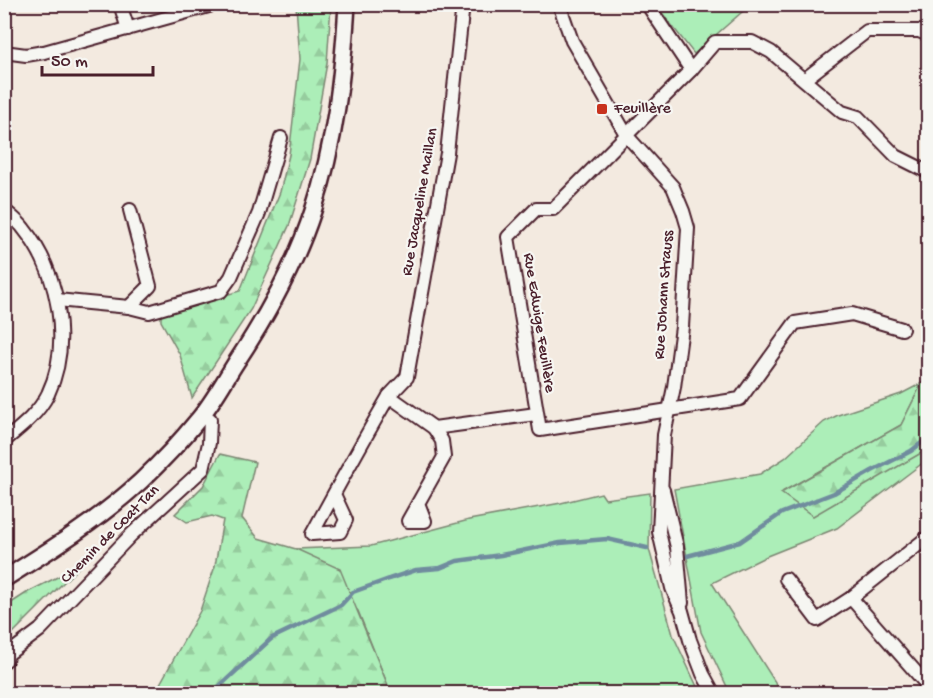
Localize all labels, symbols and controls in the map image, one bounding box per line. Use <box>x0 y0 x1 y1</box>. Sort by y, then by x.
scale bar <box>42 39 153 77</box>
text: 50 m <box>51 52 88 73</box>
place label: Feuillère <box>613 100 671 119</box>
marker: Feuillère <box>595 102 609 116</box>
street label: Rue Jacqueline Maillan <box>399 126 443 277</box>
street label: Rue Johann Strauss <box>651 229 679 360</box>
street label: Rue Edwige Feuillère <box>518 252 559 395</box>
street label: Chemin de Coat Tan <box>58 481 165 588</box>

